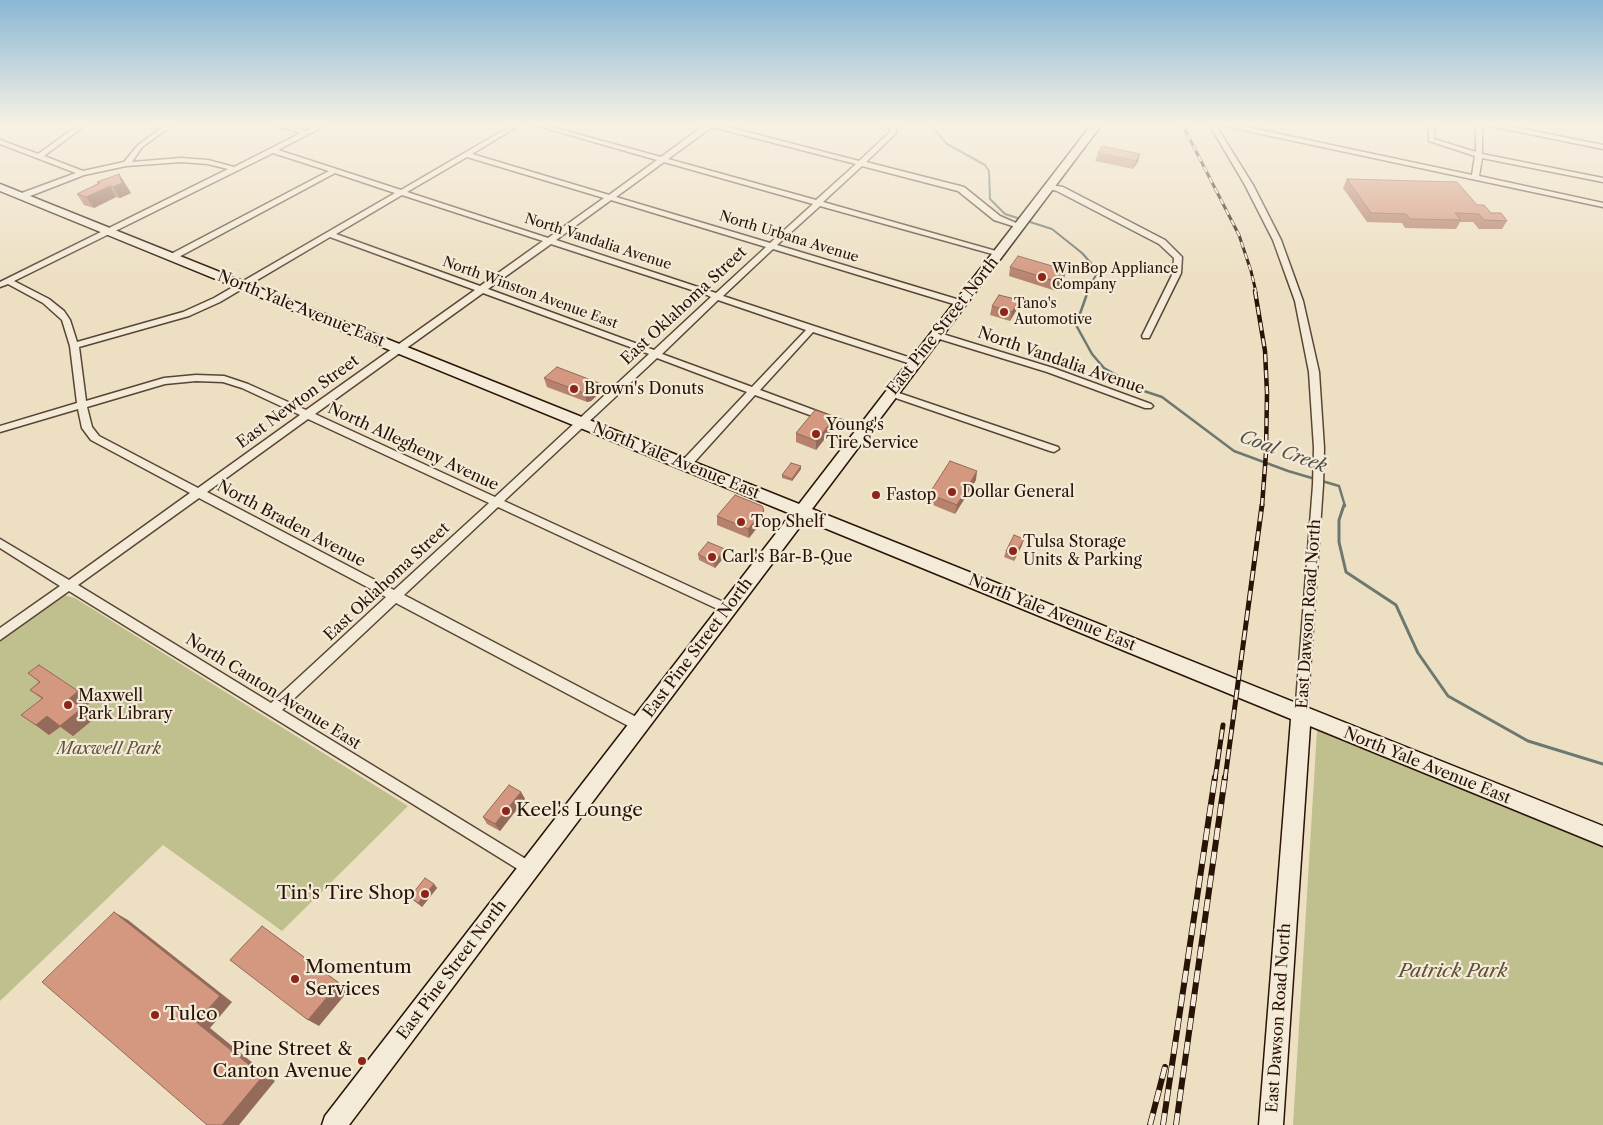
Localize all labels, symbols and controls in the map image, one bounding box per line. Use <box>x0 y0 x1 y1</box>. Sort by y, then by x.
street label: North Urbana Avenue <box>717 208 861 266</box>
street label: North Vandalia Avenue <box>523 210 673 274</box>
street label: East Oklahoma Street <box>617 243 751 369</box>
street label: North Winston Avenue East <box>440 253 620 333</box>
street label: East Pine Street North <box>883 253 1003 399</box>
place label: WinBop Appliance Company <box>1052 261 1178 294</box>
street label: North Yale Avenue East <box>215 267 387 351</box>
marker: WinBop Appliance Company <box>1036 271 1048 283</box>
place label: Tano's Automotive <box>1014 296 1092 328</box>
marker: Tano's Automotive <box>998 306 1010 318</box>
street label: North Vandalia Avenue <box>975 323 1147 399</box>
street label: East Newton Street <box>233 351 363 453</box>
place label: Brown's Donuts <box>584 379 704 399</box>
marker: Brown's Donuts <box>568 383 580 395</box>
street label: North Allegheny Avenue <box>324 399 502 495</box>
place label: Young's Tire Service <box>826 415 919 453</box>
street label: North Yale Avenue East <box>590 419 762 503</box>
water label: Coal Creek <box>1237 426 1329 478</box>
marker: Young's Tire Service <box>810 428 822 440</box>
street label: North Braden Avenue <box>213 477 369 571</box>
place label: Dollar General <box>962 482 1074 502</box>
place label: Fastop <box>886 485 936 505</box>
marker: Dollar General <box>946 486 958 498</box>
marker: Fastop <box>870 489 882 501</box>
place label: Top Shelf <box>751 512 824 532</box>
marker: Top Shelf <box>735 516 747 528</box>
street label: East Oklahoma Street <box>320 519 454 645</box>
street label: East Dawson Road North <box>1293 519 1325 709</box>
place label: Tulsa Storage Units & Parking <box>1023 532 1142 570</box>
marker: Tulsa Storage Units & Parking <box>1007 545 1019 557</box>
place label: Carl's Bar-B-Que <box>722 547 852 567</box>
marker: Carl's Bar-B-Que <box>706 551 718 563</box>
street label: North Yale Avenue East <box>966 571 1138 655</box>
street label: East Pine Street North <box>639 575 757 721</box>
street label: North Canton Avenue East <box>182 630 364 754</box>
place label: Maxwell Park Library <box>78 686 173 724</box>
marker: Maxwell Park Library <box>62 699 74 711</box>
street label: North Yale Avenue East <box>1341 724 1513 808</box>
park label: Maxwell Park <box>57 739 161 759</box>
place label: Keel's Lounge <box>516 800 643 822</box>
marker: Keel's Lounge <box>500 805 512 817</box>
place label: Tin's Tire Shop <box>277 883 415 905</box>
marker: Tin's Tire Shop <box>419 888 431 900</box>
street label: East Pine Street North <box>393 897 511 1043</box>
street label: East Dawson Road North <box>1263 923 1295 1113</box>
place label: Momentum Services <box>305 957 412 1001</box>
park label: Patrick Park <box>1398 961 1508 983</box>
marker: Momentum Services <box>289 973 301 985</box>
place label: Tulco <box>165 1004 218 1026</box>
marker: Tulco <box>149 1009 161 1021</box>
place label: Pine Street & Canton Avenue <box>213 1039 352 1083</box>
marker: Pine Street & Canton Avenue <box>356 1055 368 1067</box>

